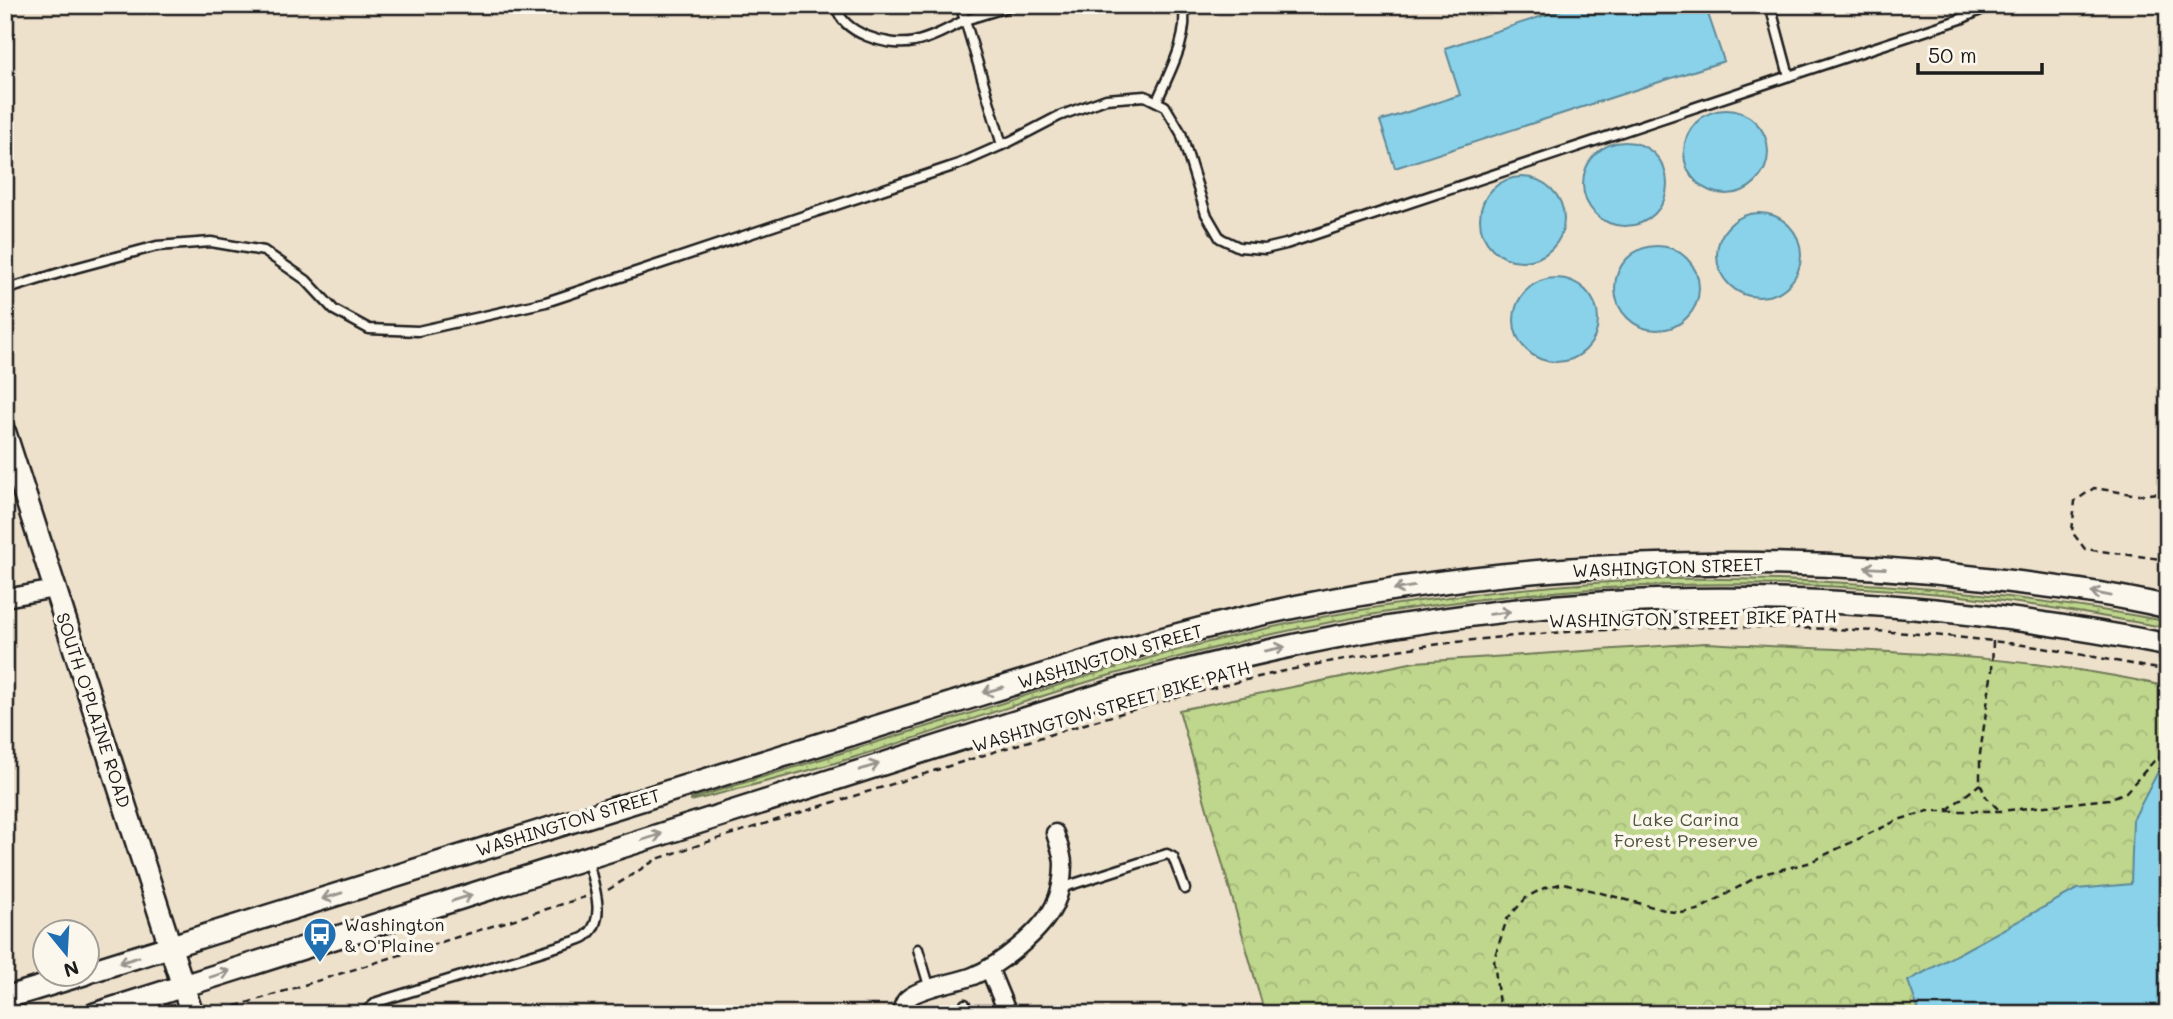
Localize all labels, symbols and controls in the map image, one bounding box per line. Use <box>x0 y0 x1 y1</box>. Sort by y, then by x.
scale bar <box>1918 32 2042 76</box>
text: 50 m <box>1928 41 1977 68</box>
street label: WASHINGTON STREET <box>1572 552 1764 582</box>
one-way arrow <box>1864 561 1887 574</box>
one-way arrow <box>1393 582 1416 595</box>
one-way arrow <box>2090 586 2113 600</box>
street label: WASHINGTON STREET BIKE PATH <box>1549 603 1837 633</box>
one-way arrow <box>1488 606 1511 619</box>
street label: SOUTH O'PLAINE ROAD <box>51 609 137 811</box>
street label: WASHINGTON STREET <box>1015 618 1205 694</box>
one-way arrow <box>1263 642 1286 655</box>
street label: WASHINGTON STREET BIKE PATH <box>969 655 1253 757</box>
one-way arrow <box>983 685 1005 698</box>
one-way arrow <box>857 760 879 772</box>
street label: WASHINGTON STREET <box>473 783 663 861</box>
park label: Lake Carina Forest Preserve <box>1614 807 1758 852</box>
one-way arrow <box>641 830 663 842</box>
one-way arrow <box>321 890 343 903</box>
one-way arrow <box>450 890 472 903</box>
place label: Washington & O'Plaine <box>344 912 444 957</box>
bus stop icon: Washington & O'Plaine <box>301 915 339 964</box>
north arrow <box>32 918 102 988</box>
one-way arrow <box>118 954 140 967</box>
text: N <box>61 956 82 984</box>
one-way arrow <box>208 967 230 980</box>

